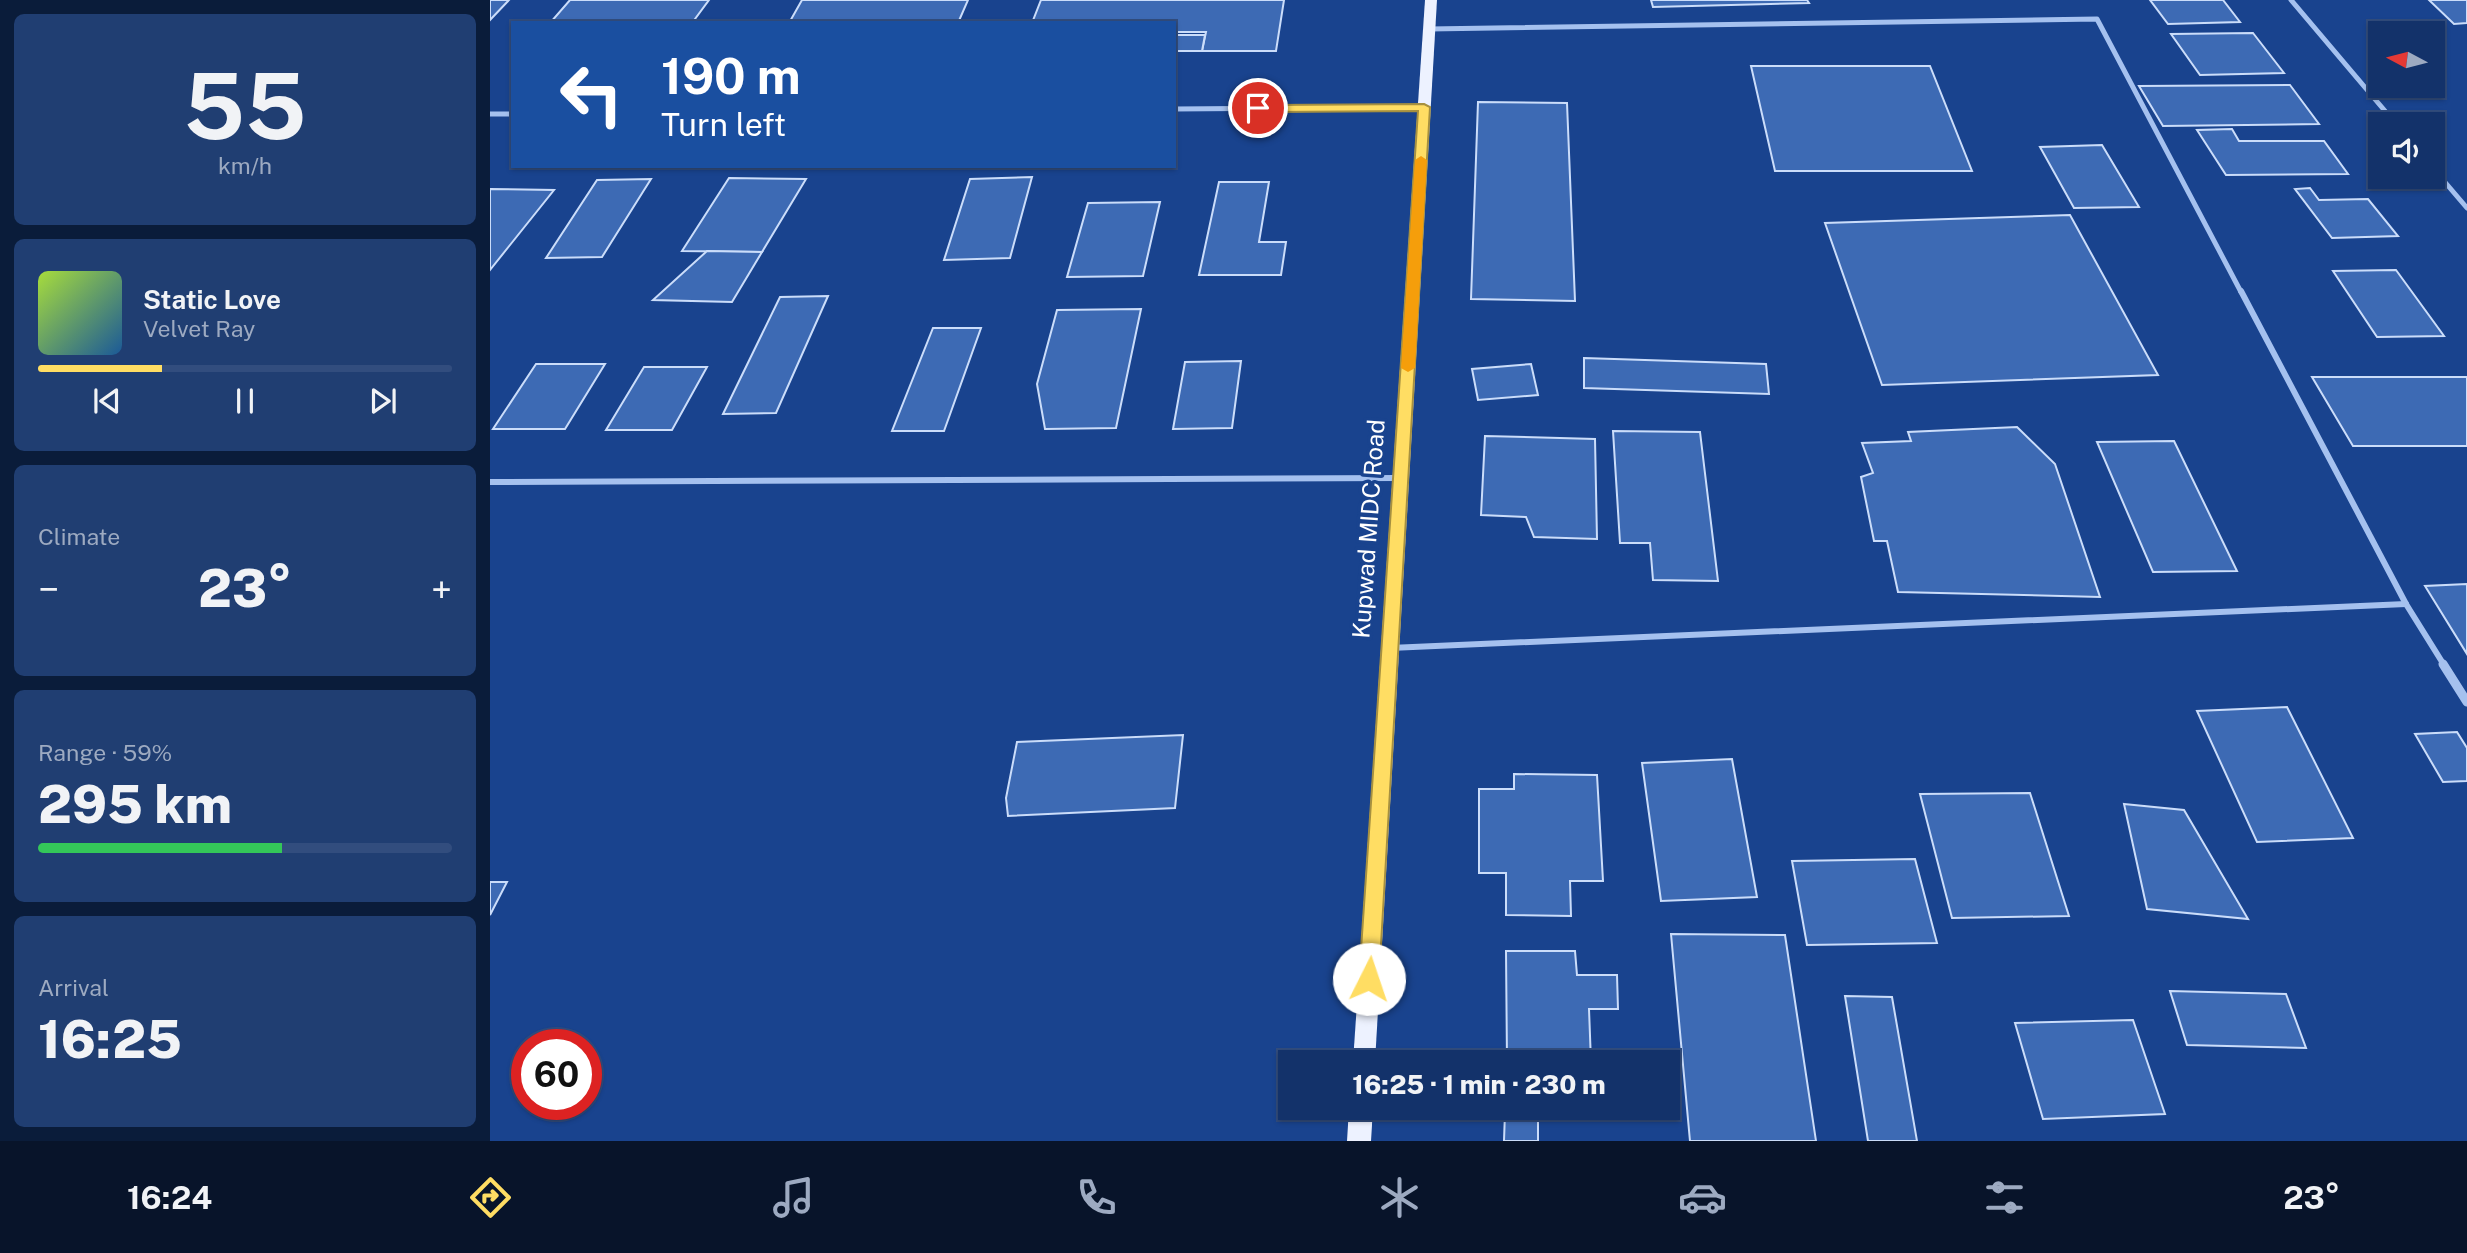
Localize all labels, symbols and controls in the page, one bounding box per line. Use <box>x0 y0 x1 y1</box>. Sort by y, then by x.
north arrow <box>2368 21 2445 98</box>
map controls <box>2368 21 2445 189</box>
text: 190 m <box>661 47 801 105</box>
icon: left <box>546 49 637 140</box>
text: 55 <box>184 53 306 159</box>
pin <box>1228 78 1288 138</box>
icon: arrive <box>1239 89 1277 127</box>
text: Turn left <box>661 106 786 143</box>
button: sound <box>2368 112 2445 189</box>
text: km/h <box>218 152 272 179</box>
text: Static Love <box>143 284 281 315</box>
text: Velvet Ray <box>143 315 255 342</box>
icon: previous <box>88 382 126 420</box>
icon: pause <box>226 382 264 420</box>
icon: next <box>364 382 402 420</box>
street label: Kupwad MIDC Road <box>1346 418 1390 639</box>
text: Climate <box>38 523 120 550</box>
text: 23° <box>198 558 292 619</box>
text: − <box>38 567 59 612</box>
text: + <box>431 567 452 612</box>
text: Range · 59% <box>38 739 172 766</box>
text: 295 km <box>38 774 232 835</box>
position arrow <box>1332 942 1406 1016</box>
text: Arrival <box>38 974 109 1001</box>
text: 16:25 <box>38 1009 182 1070</box>
speed limit sign: 60 <box>511 1029 602 1120</box>
text: 16:25 · 1 min · 230 m <box>1352 1069 1606 1100</box>
icon: directions <box>466 1173 515 1222</box>
icon: music <box>769 1173 818 1222</box>
icon: phone <box>1072 1173 1121 1222</box>
icon: climate <box>1375 1173 1424 1222</box>
icon: car <box>1678 1173 1727 1222</box>
icon: filters <box>1980 1173 2029 1222</box>
text: 16:24 <box>127 1179 212 1216</box>
text: 23° <box>2283 1179 2340 1216</box>

